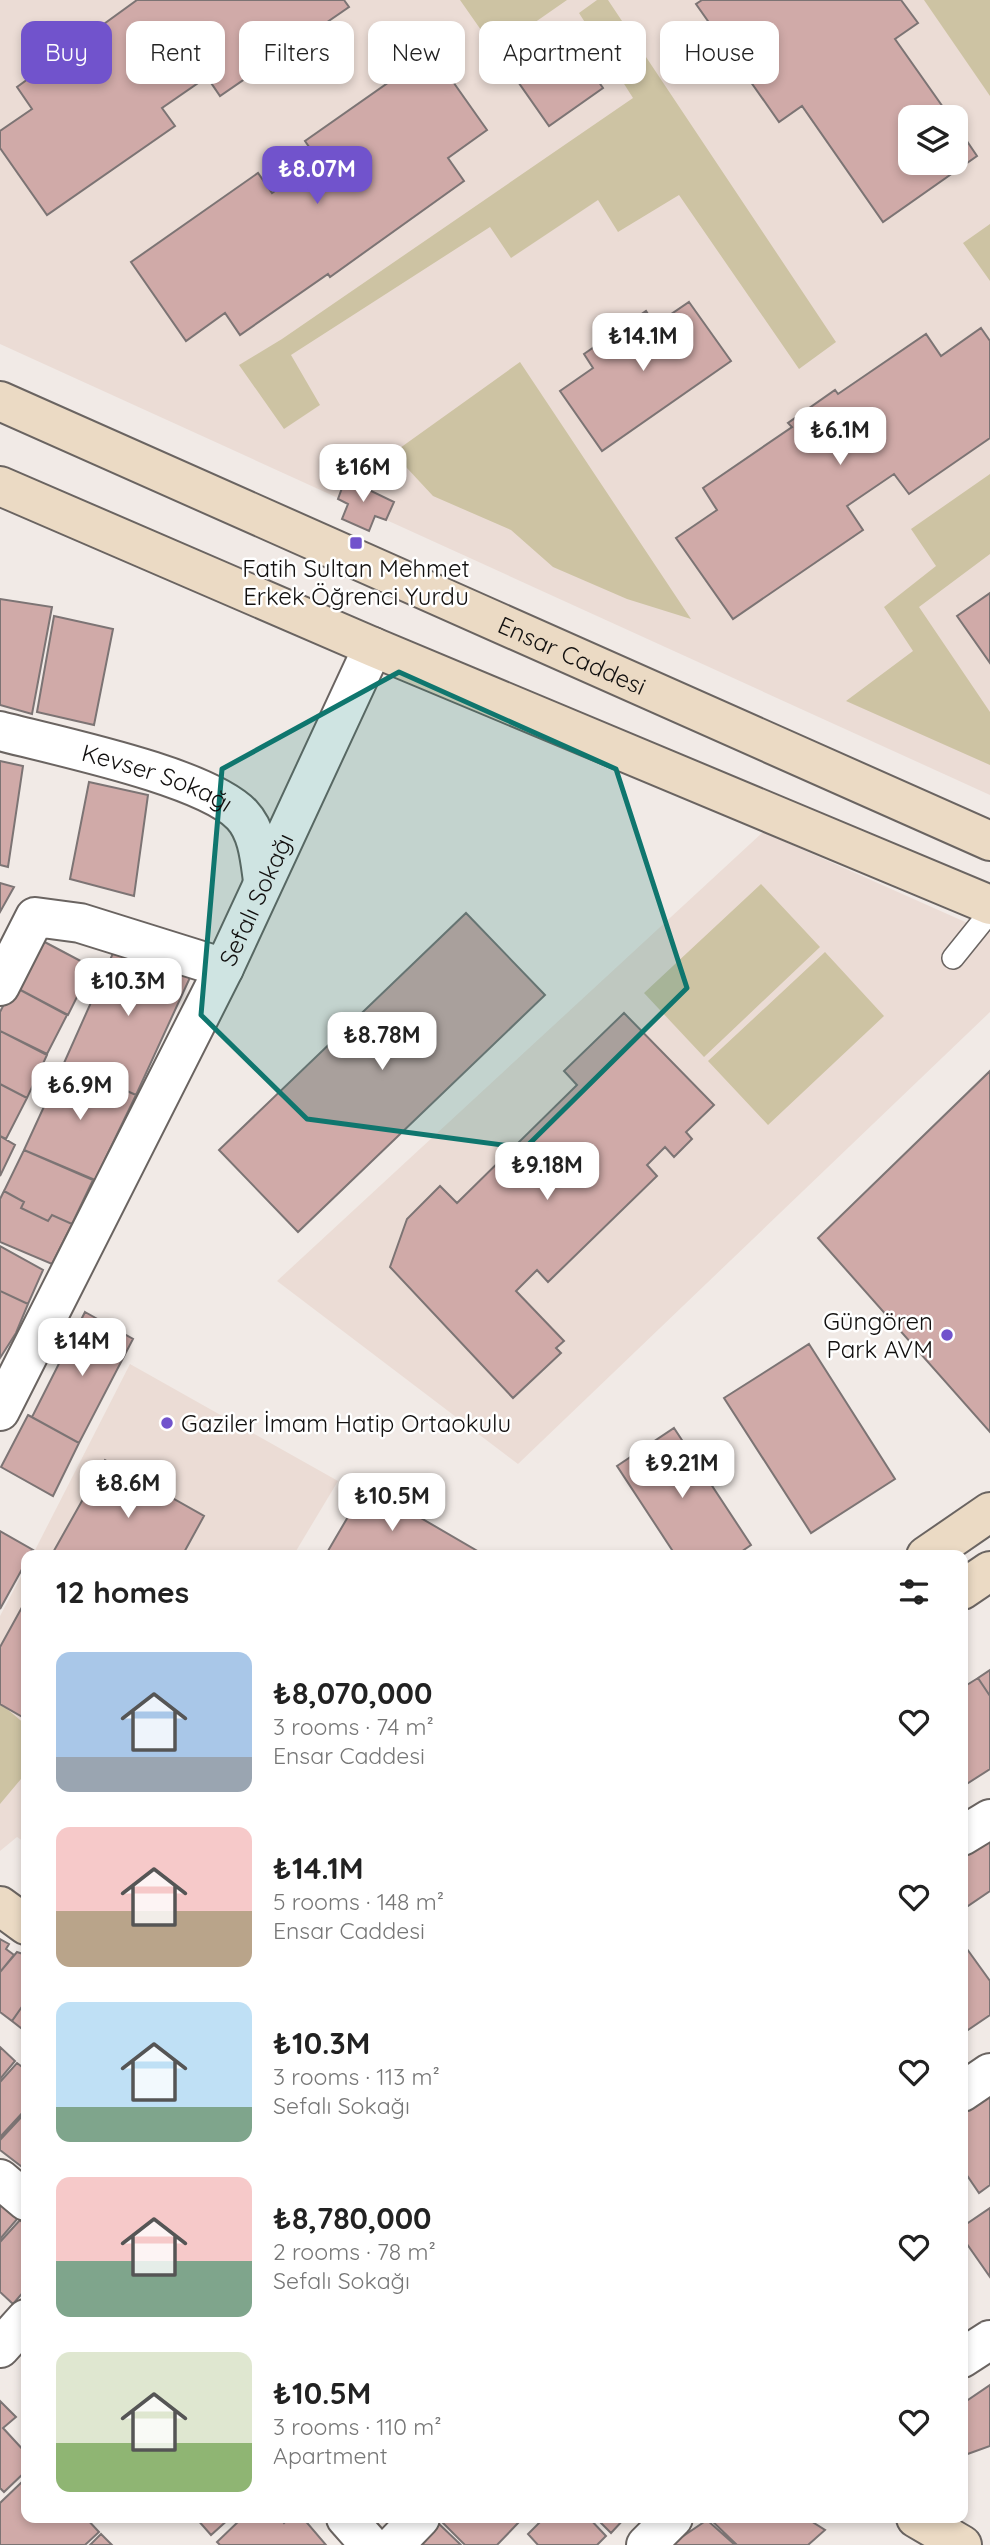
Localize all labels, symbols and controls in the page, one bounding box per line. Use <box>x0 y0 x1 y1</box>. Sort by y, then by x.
chip: Buy <box>21 21 112 84</box>
chip: Rent <box>126 21 225 84</box>
chip: Filters <box>239 21 354 84</box>
chip: New <box>368 21 465 84</box>
chip: Apartment <box>479 21 646 84</box>
chip: House <box>660 21 779 84</box>
map controls <box>898 105 968 175</box>
button: layers <box>898 105 968 175</box>
pin: ₺8.07M <box>260 146 374 206</box>
text: ₺8.07M <box>278 154 356 183</box>
pin: ₺14.1M <box>586 314 700 373</box>
text: ₺14.1M <box>608 321 678 350</box>
pin: ₺6.1M <box>791 407 889 467</box>
text: ₺6.1M <box>810 415 870 444</box>
pin: ₺16M <box>322 444 404 504</box>
text: ₺16M <box>335 452 391 481</box>
marker: Fatih Sultan Mehmet Erkek Öğrenci Yurdu <box>348 535 364 551</box>
place label: Fatih Sultan Mehmet Erkek Öğrenci Yurdu <box>242 553 470 611</box>
street label: Ensar Caddesi <box>493 609 651 701</box>
street label: Kevser Sokağı <box>79 737 239 818</box>
street label: Sefalı Sokağı <box>212 828 300 971</box>
pin: ₺10.3M <box>71 958 185 1018</box>
text: ₺10.3M <box>91 966 165 995</box>
pin: ₺8.78M <box>325 1012 439 1072</box>
text: ₺8.78M <box>344 1020 420 1049</box>
pin: ₺6.9M <box>31 1062 129 1122</box>
text: ₺6.9M <box>48 1070 112 1099</box>
pin: ₺9.18M <box>490 1142 604 1202</box>
text: ₺9.18M <box>511 1150 583 1179</box>
place label: Güngören Park AVM <box>823 1306 933 1364</box>
pin: ₺14M <box>41 1318 123 1378</box>
text: ₺14M <box>54 1326 110 1355</box>
marker: Güngören Park AVM <box>939 1327 955 1343</box>
place label: Gaziler İmam Hatip Ortaokulu <box>181 1408 511 1438</box>
marker: Gaziler İmam Hatip Ortaokulu <box>159 1415 175 1431</box>
pin: ₺9.21M <box>625 1440 739 1500</box>
text: ₺9.21M <box>645 1448 719 1477</box>
pin: ₺8.6M <box>79 1460 177 1520</box>
text: ₺8.6M <box>96 1468 160 1497</box>
pin: ₺10.5M <box>335 1474 449 1533</box>
text: ₺10.5M <box>354 1481 430 1510</box>
text: 12 homes <box>56 1573 189 1611</box>
icon: filters <box>895 1573 933 1611</box>
text: ₺8,070,000 <box>273 1674 432 1712</box>
icon: home <box>112 1680 196 1764</box>
icon: heart <box>895 1703 933 1741</box>
text: 3 rooms · 74 m² <box>273 1712 434 1741</box>
text: Ensar Caddesi <box>273 1741 425 1770</box>
text: ₺14.1M <box>273 1849 364 1887</box>
icon: home <box>112 1855 196 1939</box>
icon: heart <box>895 1878 933 1916</box>
text: 5 rooms · 148 m² <box>273 1887 444 1916</box>
text: Ensar Caddesi <box>273 1916 425 1945</box>
text: ₺10.3M <box>273 2024 370 2062</box>
icon: home <box>112 2030 196 2114</box>
icon: heart <box>895 2053 933 2091</box>
text: 3 rooms · 113 m² <box>273 2062 440 2091</box>
text: Sefalı Sokağı <box>273 2091 410 2120</box>
text: ₺8,780,000 <box>273 2199 432 2237</box>
icon: home <box>112 2205 196 2289</box>
icon: heart <box>895 2228 933 2266</box>
text: 2 rooms · 78 m² <box>273 2237 436 2266</box>
text: Sefalı Sokağı <box>273 2266 410 2295</box>
text: ₺10.5M <box>273 2374 371 2412</box>
icon: home <box>112 2380 196 2464</box>
icon: heart <box>895 2403 933 2441</box>
text: 3 rooms · 110 m² <box>273 2412 442 2441</box>
text: Apartment <box>273 2441 387 2470</box>

